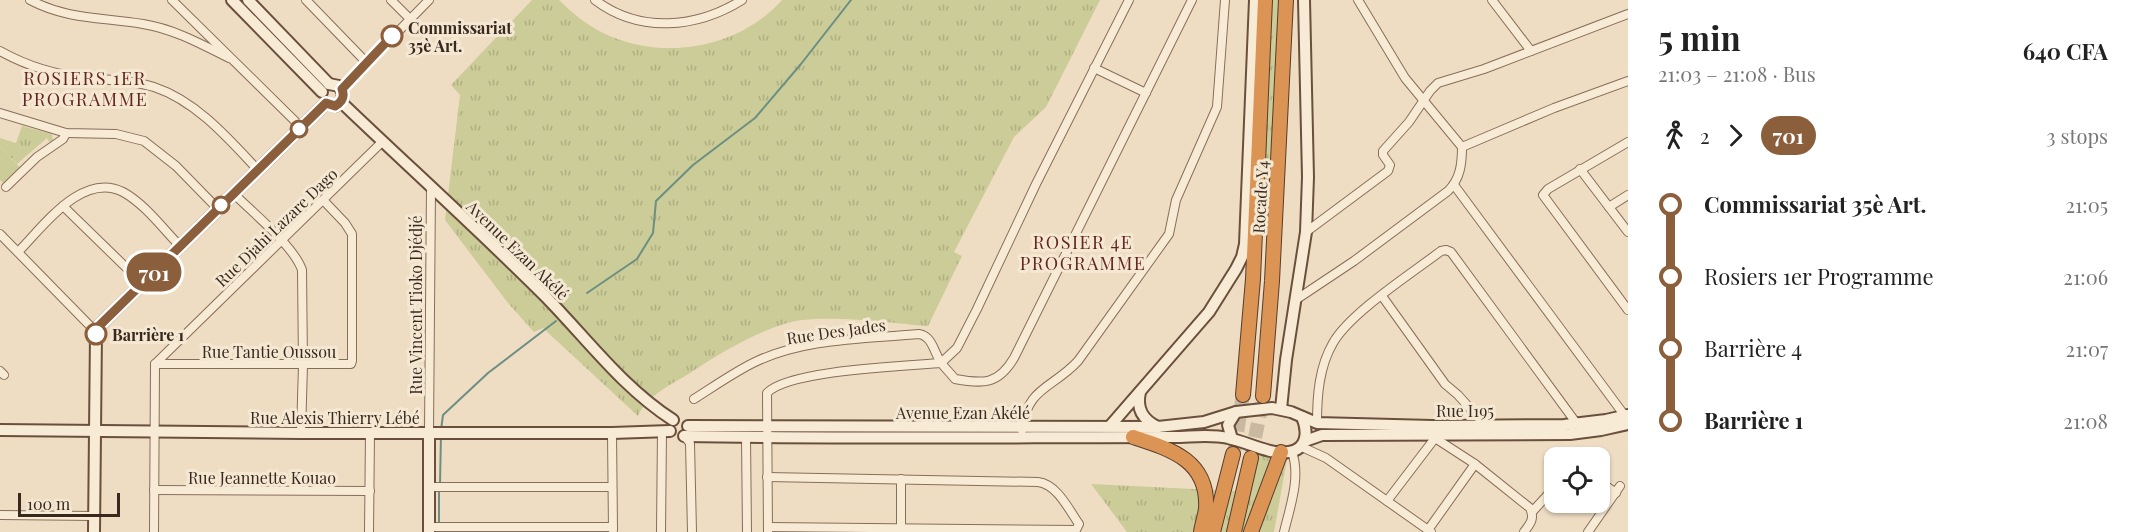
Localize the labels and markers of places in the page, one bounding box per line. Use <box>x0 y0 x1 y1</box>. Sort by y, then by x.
place label: Commissariat 35è Art. <box>408 17 512 56</box>
marker: Commissariat 35è Art. <box>381 25 403 47</box>
unlabelled marker <box>290 120 308 138</box>
unlabelled marker <box>212 196 230 214</box>
marker: Barrière 1 <box>85 323 107 345</box>
place label: Barrière 1 <box>112 324 184 345</box>

